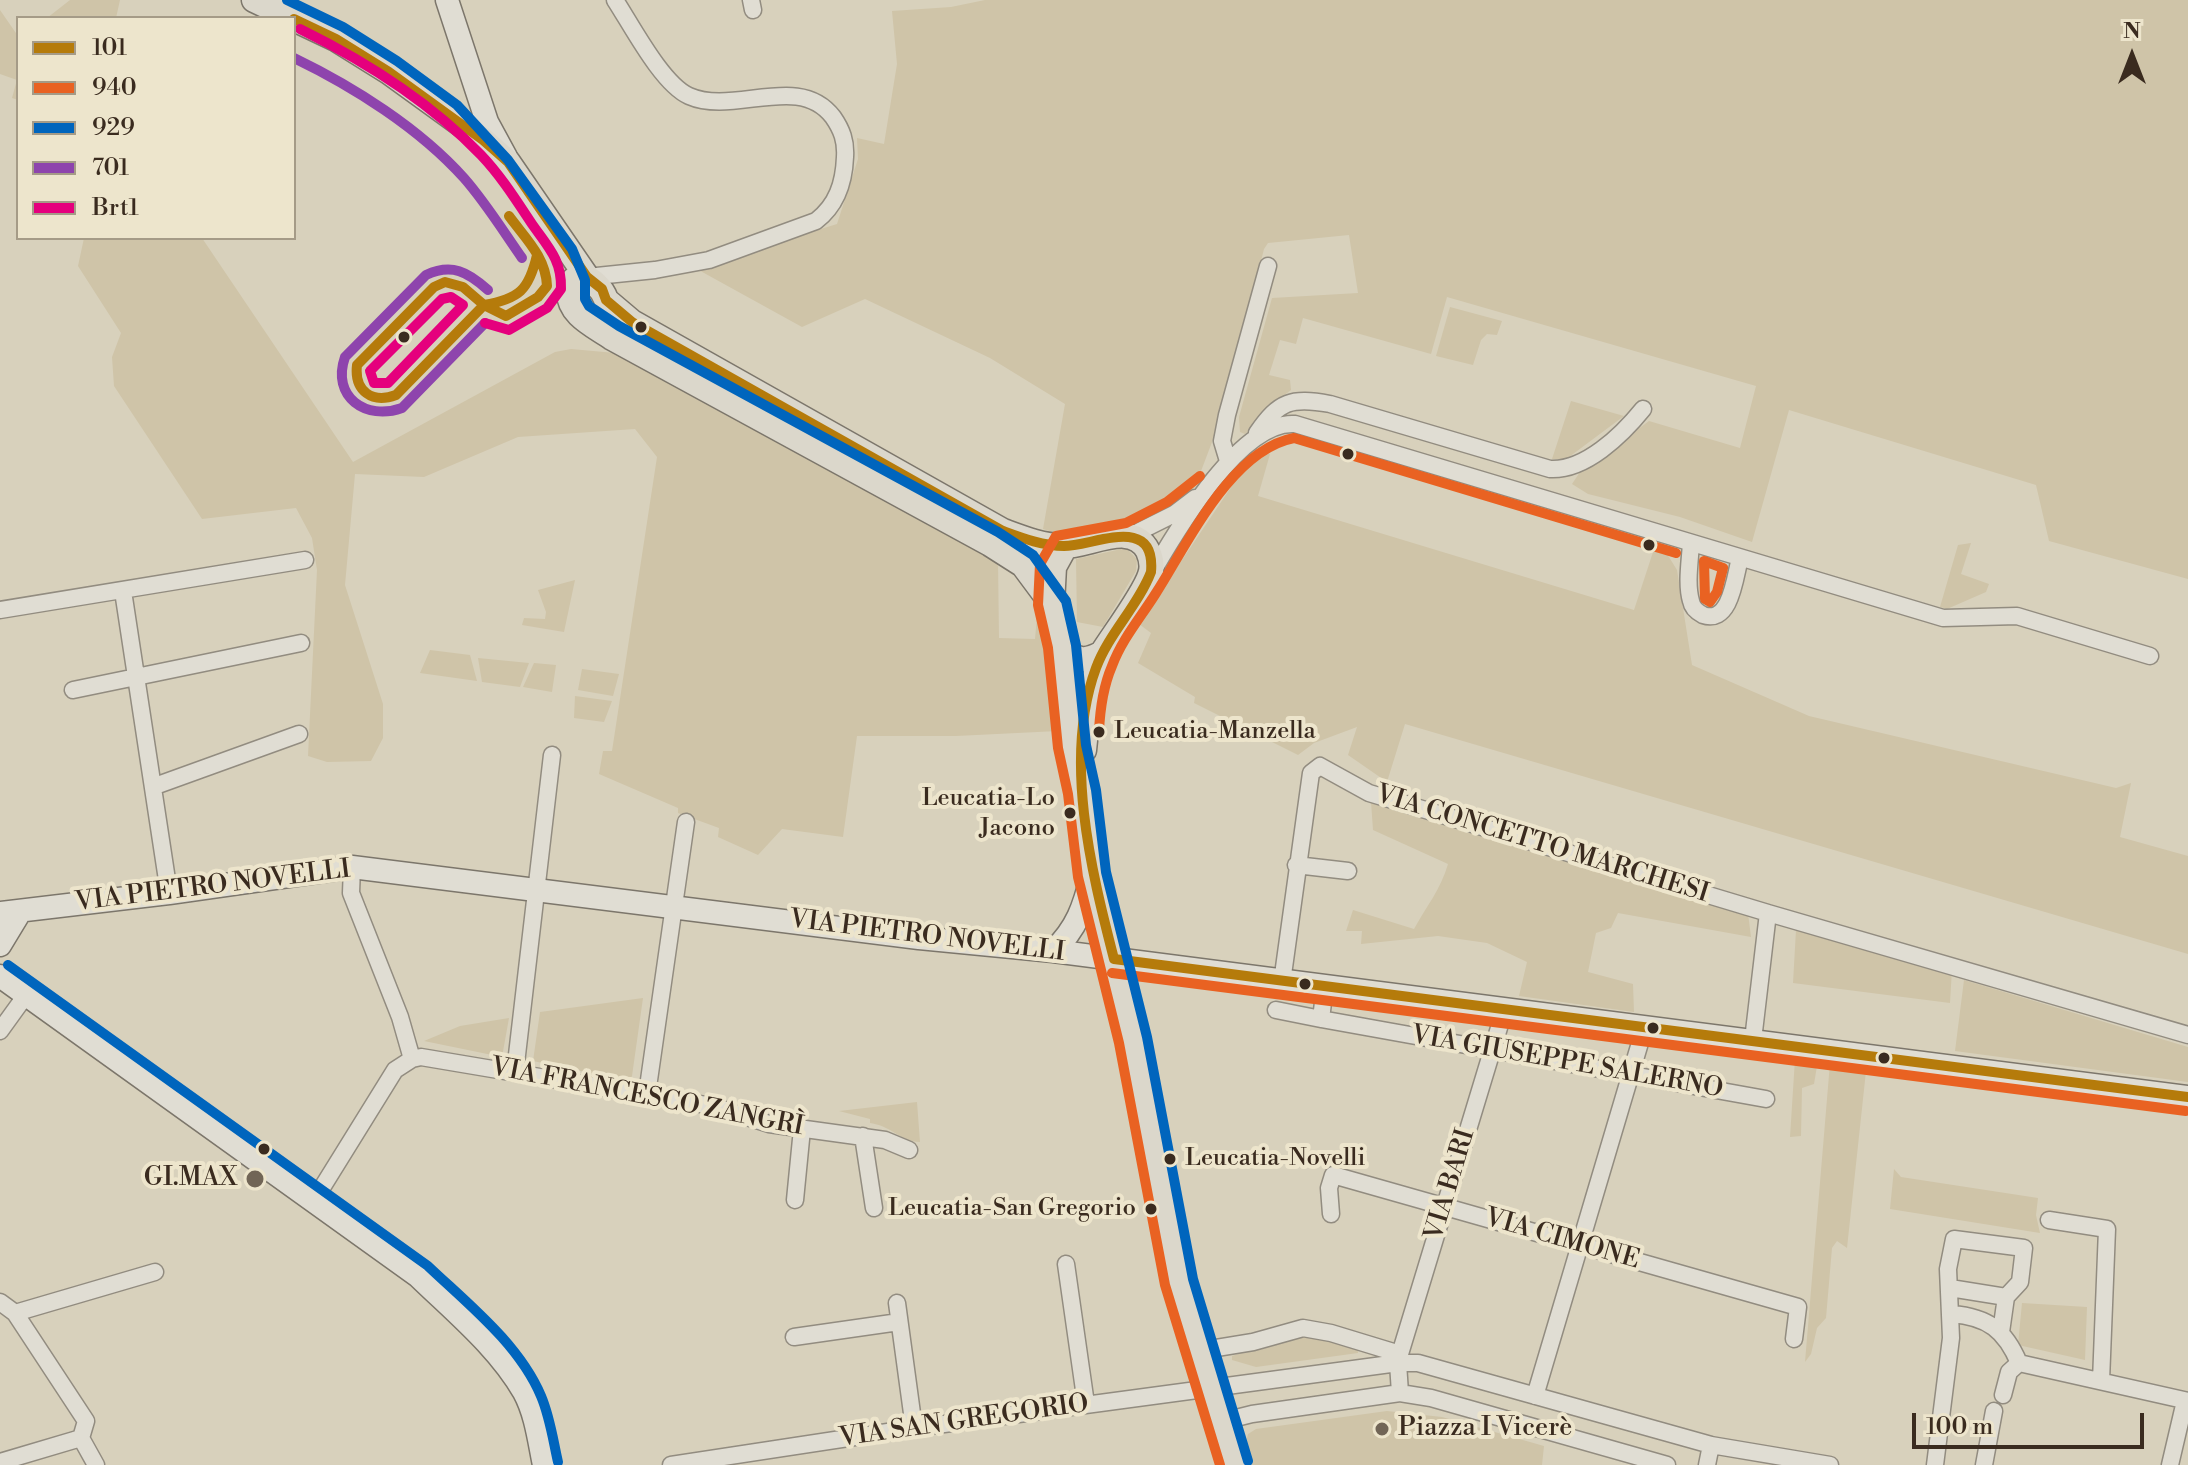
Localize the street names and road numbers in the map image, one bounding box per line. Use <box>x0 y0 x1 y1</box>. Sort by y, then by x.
street label: VIA CONCETTO MARCHESI <box>1372 779 1712 911</box>
street label: VIA PIETRO NOVELLI <box>74 855 352 919</box>
street label: VIA PIETRO NOVELLI <box>788 905 1066 969</box>
street label: VIA GIUSEPPE SALERNO <box>1409 1020 1725 1106</box>
street label: VIA FRANCESCO ZANGRÌ <box>488 1052 806 1144</box>
street label: VIA BARI <box>1419 1126 1483 1244</box>
street label: VIA CIMONE <box>1481 1203 1643 1277</box>
street label: VIA SAN GREGORIO <box>837 1389 1091 1455</box>

